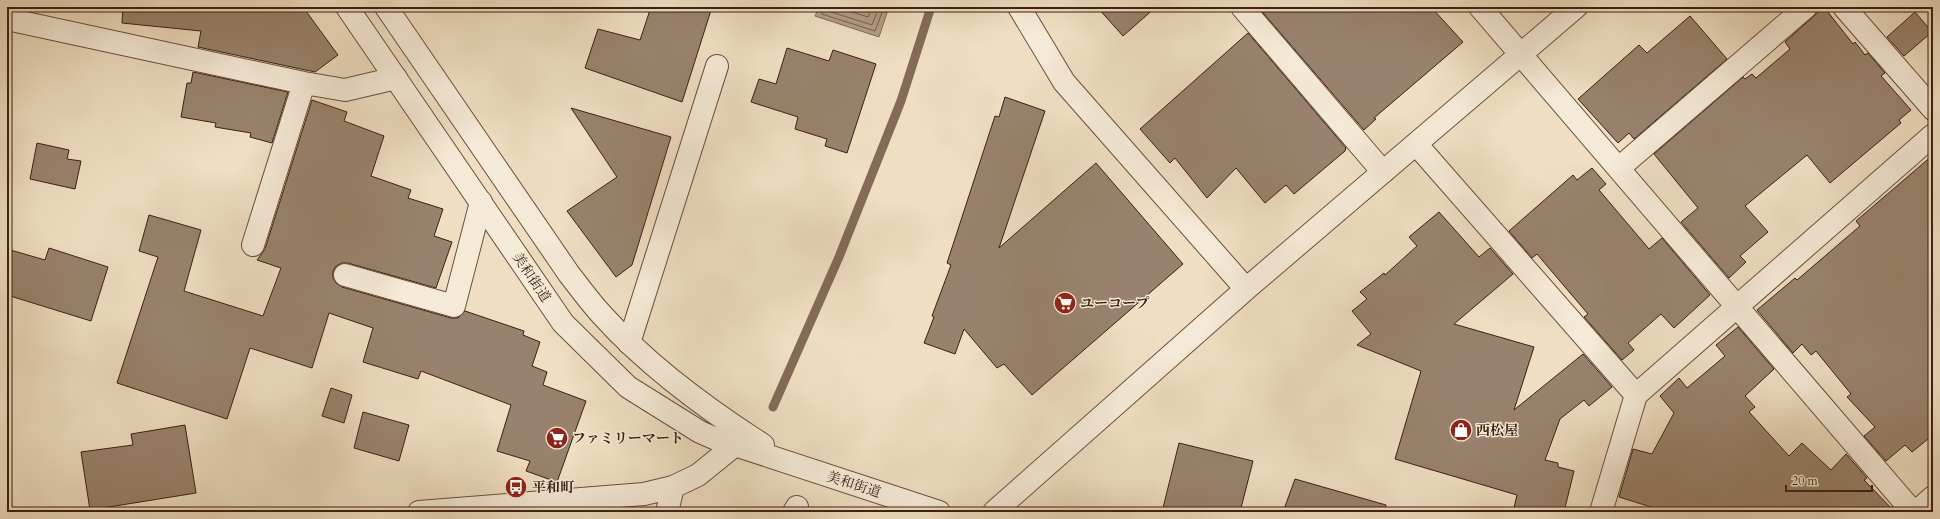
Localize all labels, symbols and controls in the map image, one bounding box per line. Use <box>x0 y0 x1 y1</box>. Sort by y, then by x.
street label: 美和街道 <box>508 249 555 306</box>
supermarket icon: ユーコープ <box>1052 290 1078 316</box>
place label: ユーコープ <box>1080 294 1149 313</box>
shop icon: 西松屋 <box>1448 417 1474 443</box>
place label: 西松屋 <box>1476 421 1518 440</box>
supermarket icon: ファミリーマート <box>544 425 570 451</box>
place label: ファミリーマート <box>572 429 684 448</box>
street label: 美和街道 <box>824 467 883 502</box>
scale bar <box>1786 467 1872 493</box>
text: 20 m <box>1792 473 1819 489</box>
bus stop icon: 平和町 <box>503 474 529 500</box>
place label: 平和町 <box>532 478 575 497</box>

